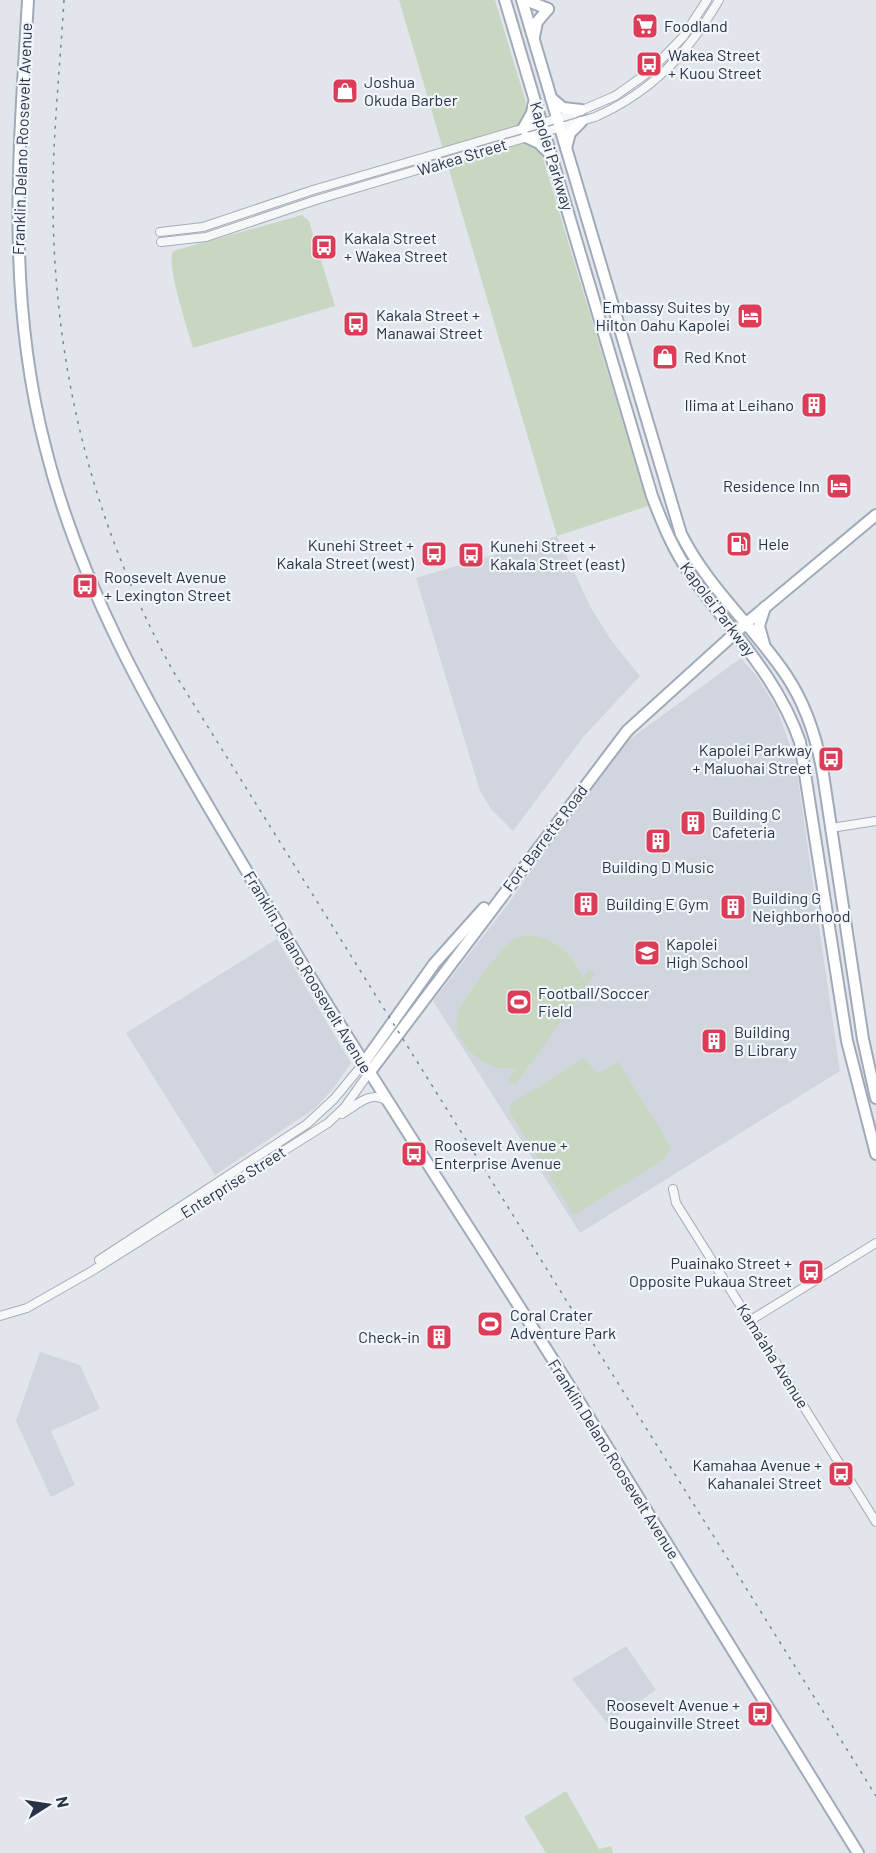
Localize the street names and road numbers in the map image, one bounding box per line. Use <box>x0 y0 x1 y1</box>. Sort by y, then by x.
street label: Franklin Delano Roosevelt Avenue <box>8 23 35 255</box>
street label: Kapolei Parkway <box>527 99 578 213</box>
street label: Wakea Street <box>415 134 509 179</box>
street label: Kapolei Parkway <box>677 558 760 660</box>
street label: Fort Barrette Road <box>498 781 591 895</box>
street label: Franklin Delano Roosevelt Avenue <box>240 867 376 1076</box>
street label: Enterprise Street <box>177 1142 289 1221</box>
street label: Kama'aha Avenue <box>734 1300 813 1412</box>
street label: Franklin Delano Roosevelt Avenue <box>545 1355 684 1562</box>

